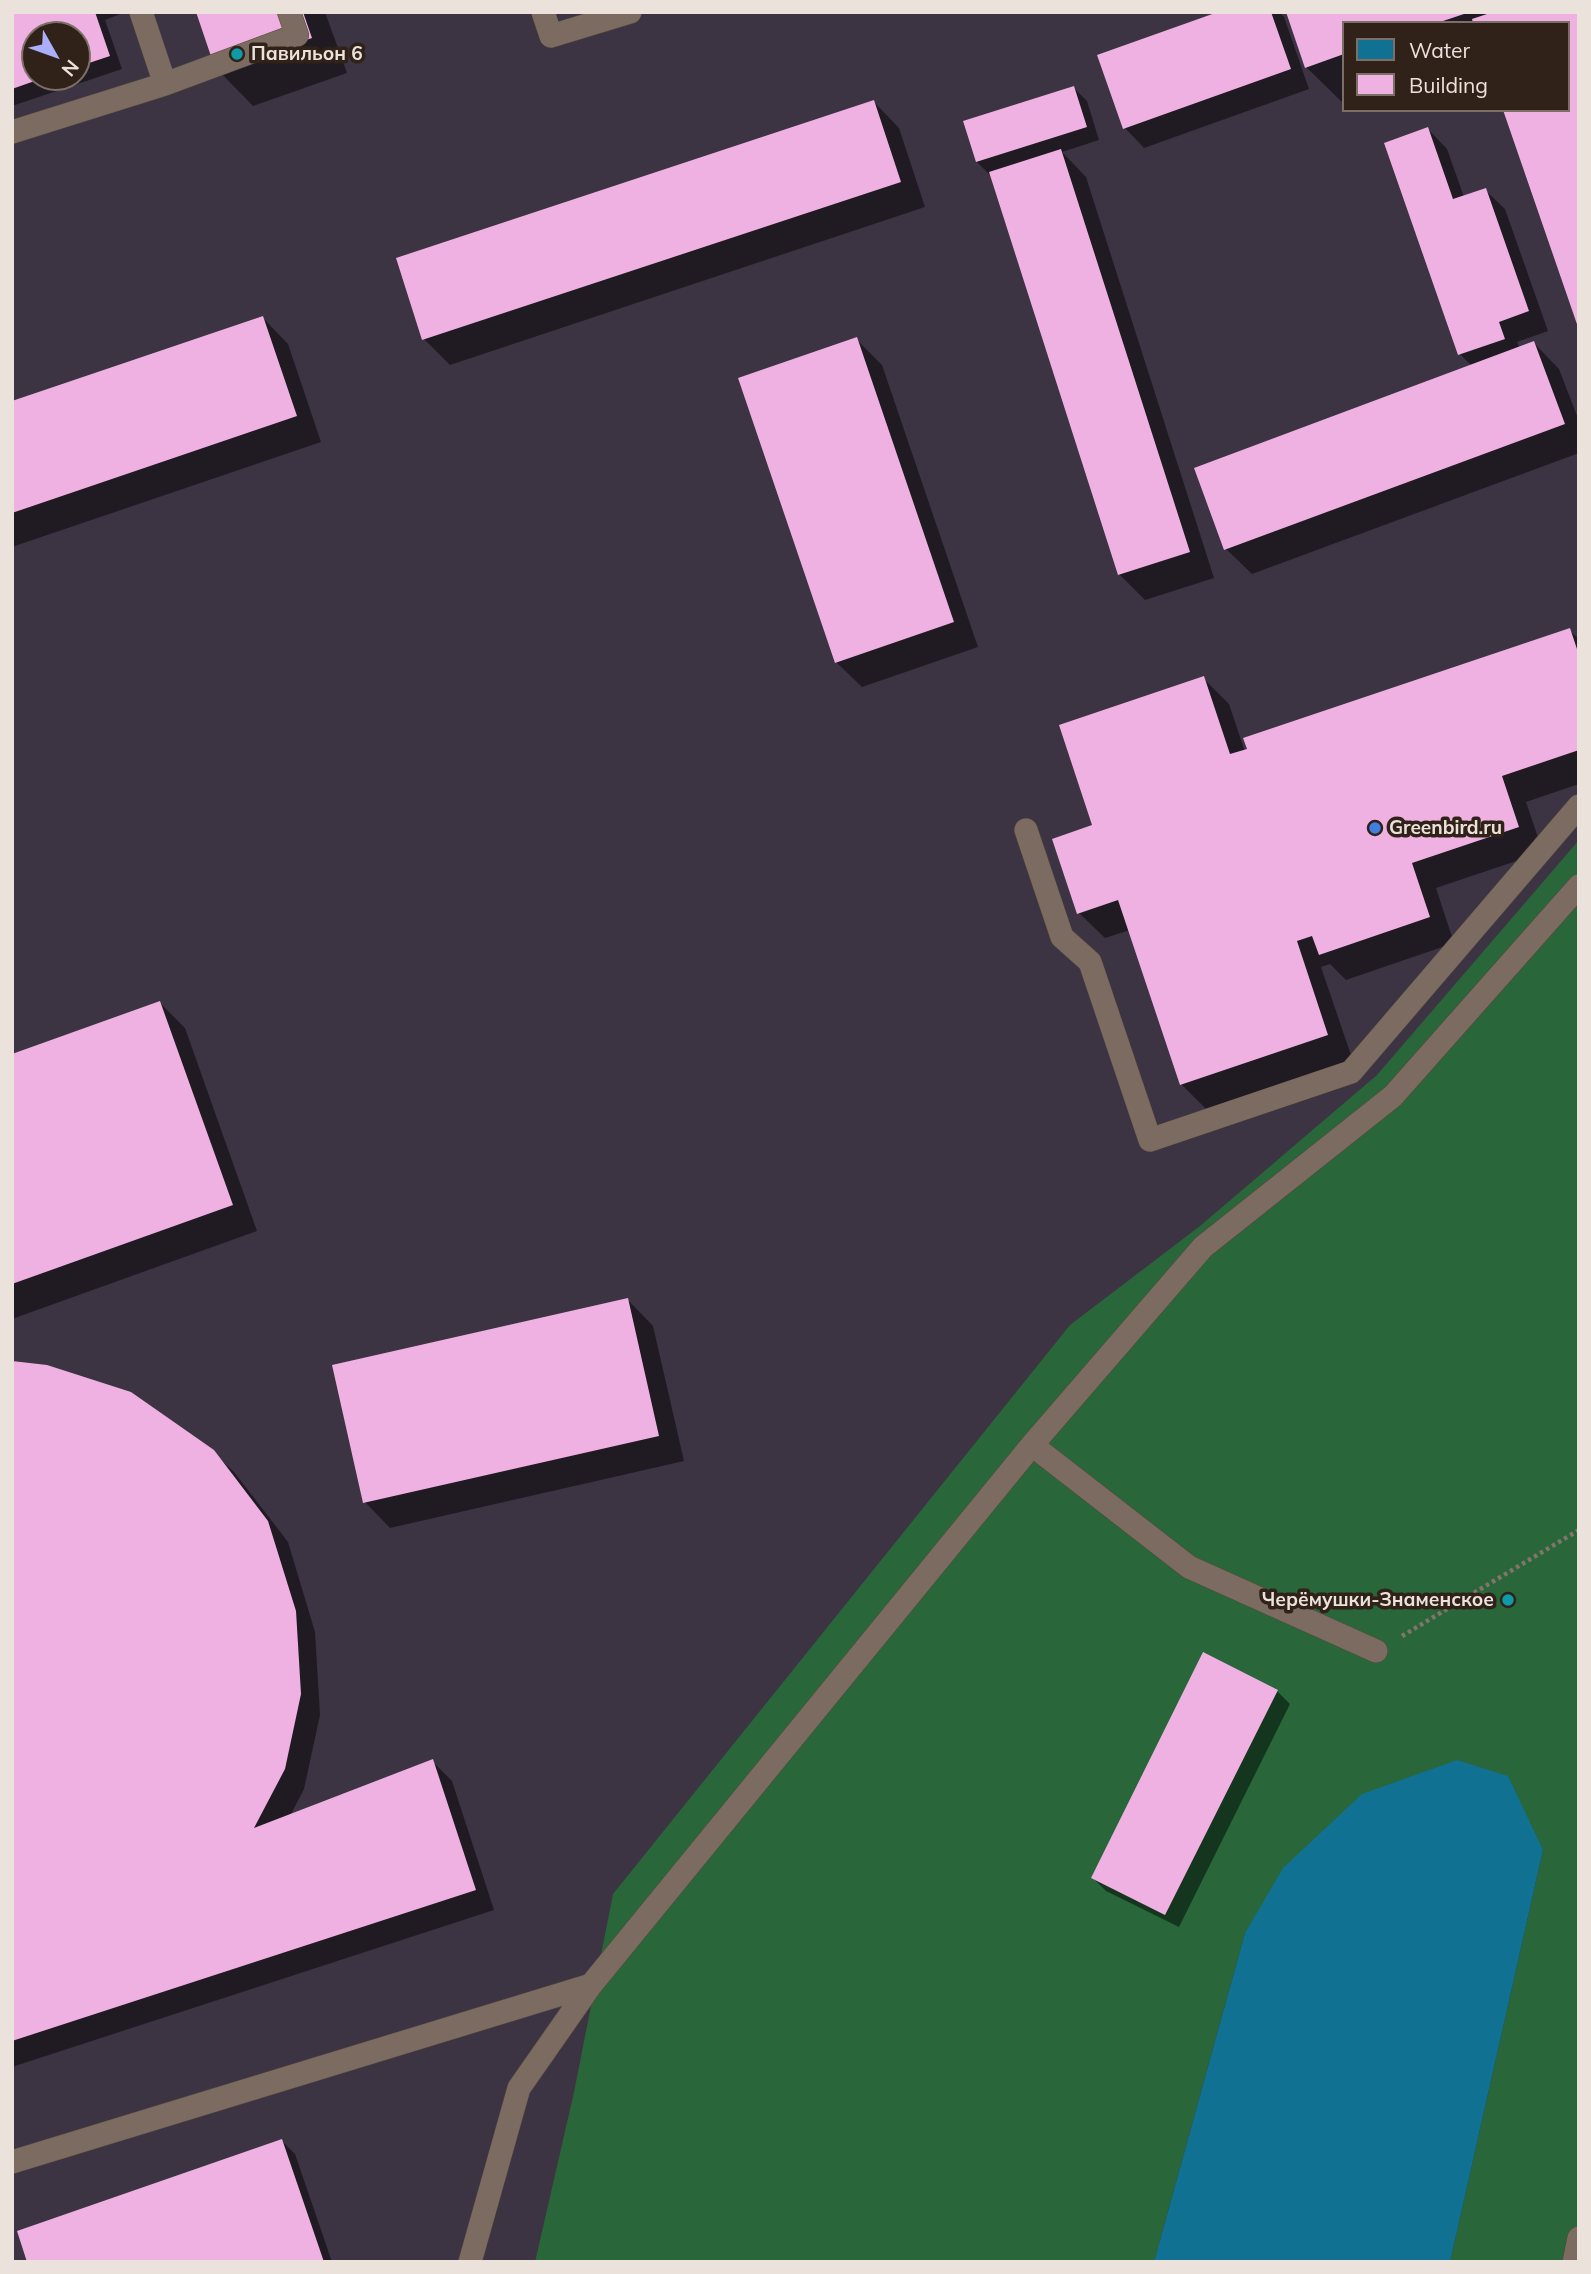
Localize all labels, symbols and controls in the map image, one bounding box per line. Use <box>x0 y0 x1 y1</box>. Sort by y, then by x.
north arrow <box>21 21 91 91</box>
legend <box>1342 21 1570 112</box>
text: Water <box>1409 37 1470 63</box>
place label: Павильон 6 <box>251 43 363 65</box>
marker: Павильон 6 <box>229 46 245 62</box>
text: N <box>57 55 84 81</box>
text: Building <box>1409 72 1488 98</box>
place label: Greenbird.ru <box>1389 817 1502 839</box>
marker: Greenbird.ru <box>1367 820 1383 836</box>
place label: Черёмушки-Знаменское <box>1262 1589 1494 1611</box>
marker: Черёмушки-Знаменское <box>1500 1592 1516 1608</box>

